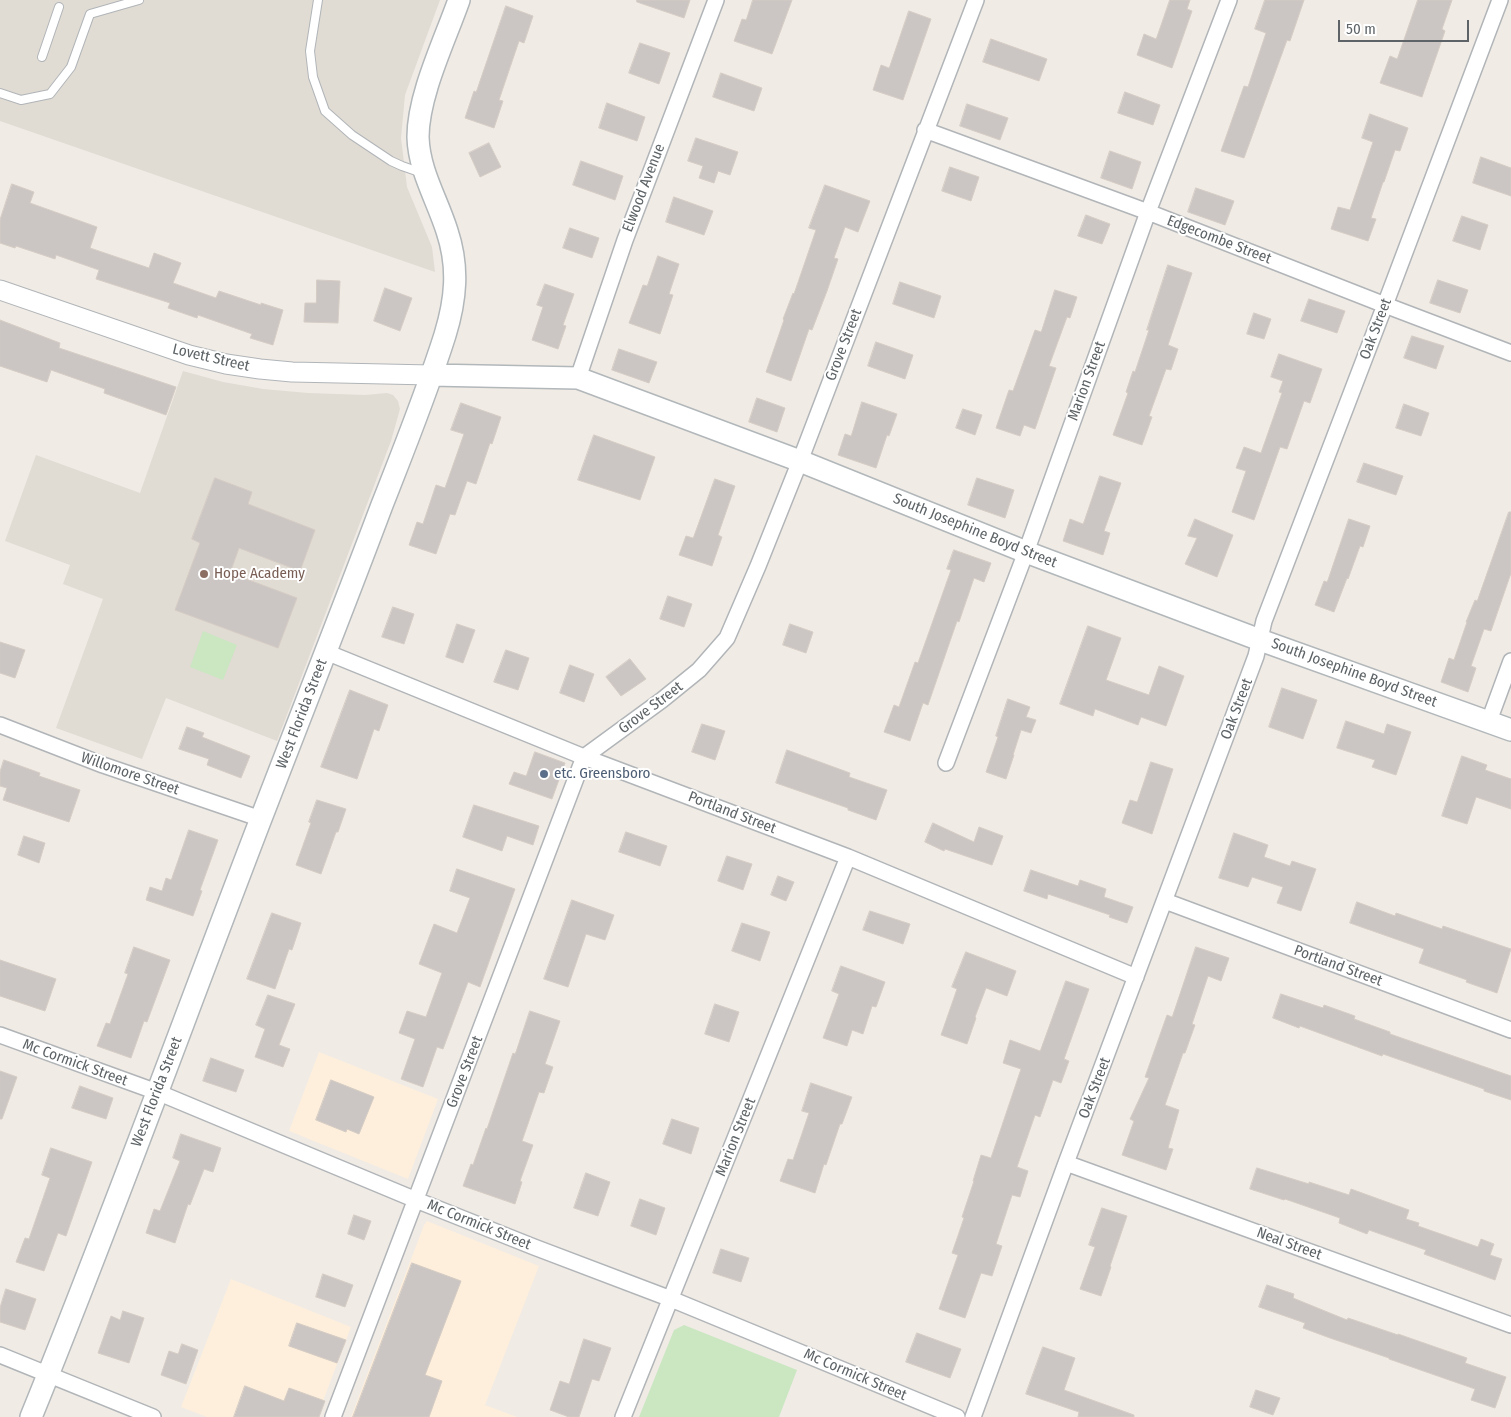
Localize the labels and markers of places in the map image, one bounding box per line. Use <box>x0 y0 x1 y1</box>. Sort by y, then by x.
place label: Hope Academy <box>214 565 305 583</box>
marker: Hope Academy <box>198 568 210 580</box>
place label: etc. Greensboro <box>554 765 650 783</box>
marker: etc. Greensboro <box>538 768 550 780</box>

